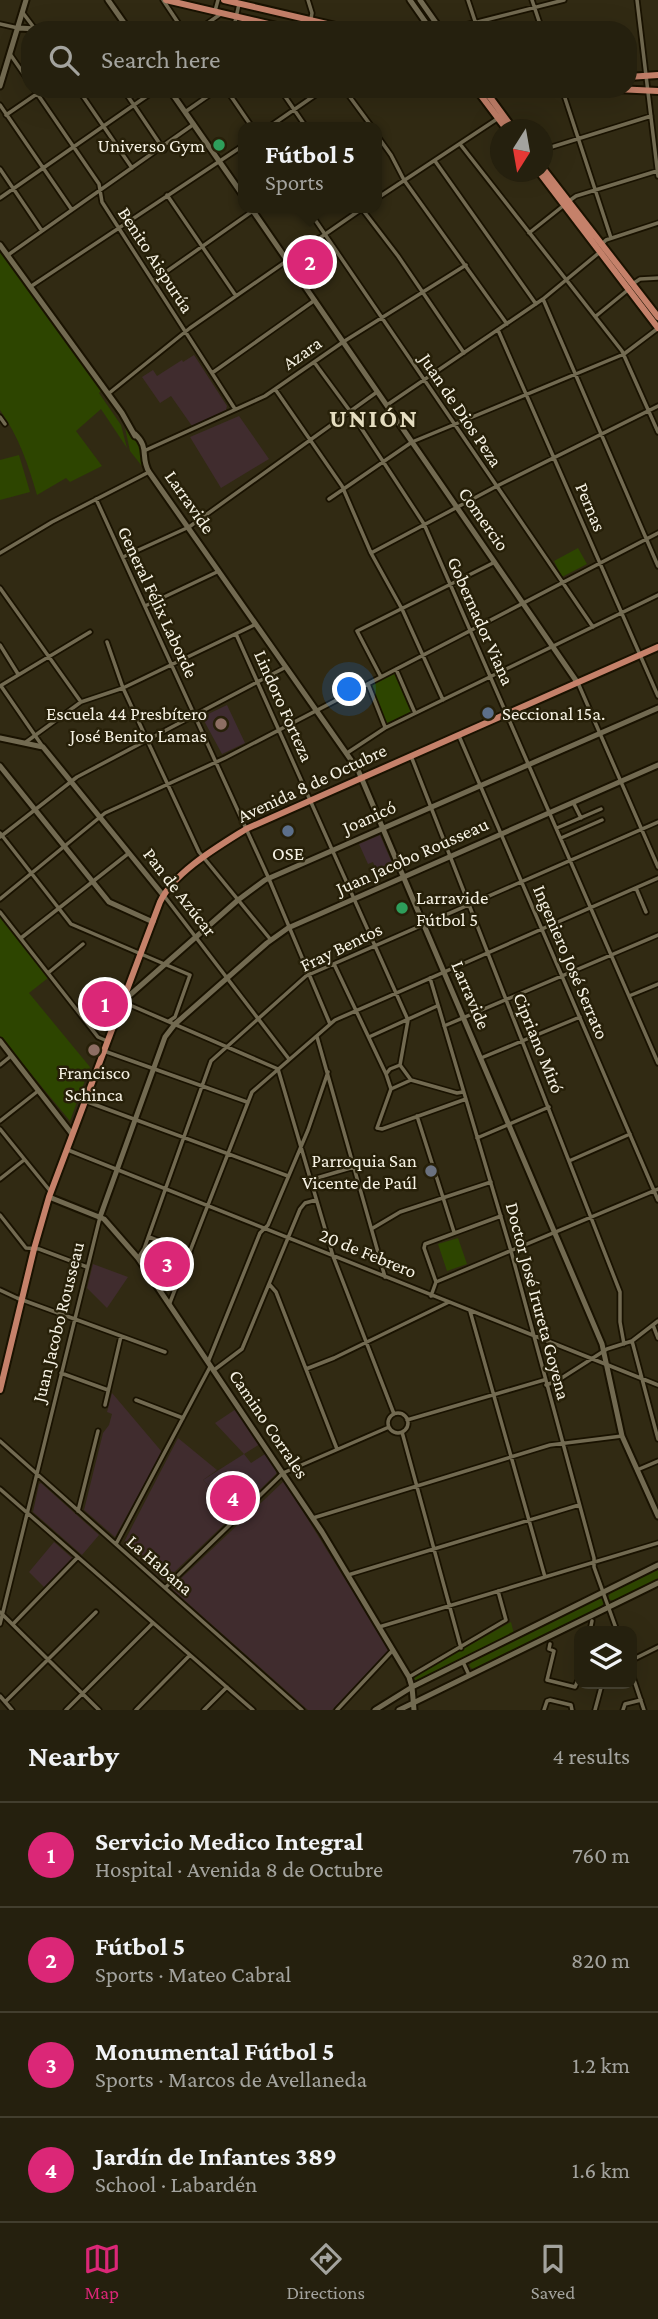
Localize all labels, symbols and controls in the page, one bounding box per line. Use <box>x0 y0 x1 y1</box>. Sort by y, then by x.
search box <box>21 21 637 98</box>
icon: search <box>45 41 83 79</box>
text: Search here <box>101 45 220 74</box>
north arrow <box>490 119 553 182</box>
popup <box>238 122 382 213</box>
place label: Universo Gym <box>98 135 205 156</box>
marker: Universo Gym <box>211 137 227 153</box>
text: Fútbol 5 <box>265 140 355 169</box>
text: Sports <box>265 169 324 195</box>
street label: Benito Aispurúa <box>114 203 198 317</box>
pin: 2 <box>287 236 333 288</box>
street label: Azara <box>278 332 326 374</box>
street label: Juan de Dios Peza <box>414 347 507 471</box>
district label: UNIÓN <box>329 404 419 433</box>
street label: Larravide <box>161 466 219 538</box>
street label: Pernas <box>571 480 611 534</box>
street label: Comercio <box>455 483 513 555</box>
street label: General Félix Laborde <box>114 523 202 681</box>
street label: Gobernador Viana <box>443 554 519 689</box>
street label: Lindoro Forteza <box>250 647 318 765</box>
your location <box>332 672 366 706</box>
place label: Escuela 44 Presbítero José Benito Lamas <box>46 703 207 746</box>
place label: Seccional 15a. <box>502 703 605 724</box>
marker: Seccional 15a. <box>480 705 496 721</box>
marker: Escuela 44 Presbítero José Benito Lamas <box>213 716 229 732</box>
street label: Avenida 8 de Octubre <box>234 739 390 827</box>
street label: Joanicó <box>337 796 399 839</box>
street label: Juan Jacobo Rousseau <box>331 813 491 900</box>
marker: OSE <box>280 823 296 839</box>
place label: OSE <box>272 843 304 864</box>
street label: Pan de Azúcar <box>139 844 221 940</box>
street label: Ingeniero José Serrato <box>529 882 613 1042</box>
place label: Larravide Fútbol 5 <box>416 887 488 930</box>
marker: Larravide Fútbol 5 <box>394 900 410 916</box>
street label: Fray Bentos <box>297 918 385 976</box>
street label: Larravide <box>447 958 495 1032</box>
pin: 1 <box>82 978 128 1030</box>
street label: Cipriano Miró <box>509 990 569 1096</box>
marker: Francisco Schinca <box>86 1042 102 1058</box>
place label: Francisco Schinca <box>58 1062 130 1105</box>
place label: Parroquia San Vicente de Paúl <box>302 1150 417 1193</box>
marker: Parroquia San Vicente de Paúl <box>423 1163 439 1179</box>
street label: Doctor José Irureta Goyena <box>502 1200 575 1402</box>
street label: 20 de Febrero <box>316 1224 420 1282</box>
pin: 3 <box>144 1238 190 1290</box>
street label: Juan Jacobo Rousseau <box>27 1240 88 1406</box>
street label: Camino Corrales <box>225 1366 313 1482</box>
pin: 4 <box>210 1472 256 1524</box>
street label: La Habana <box>123 1531 197 1600</box>
map controls <box>574 1626 637 1689</box>
button: layers <box>574 1626 637 1689</box>
text: Nearby <box>28 1739 119 1772</box>
text: 4 results <box>552 1743 630 1769</box>
text: Servicio Medico Integral <box>95 1827 363 1856</box>
text: 1 <box>47 1842 55 1868</box>
text: 760 m <box>572 1842 630 1868</box>
text: Hospital · Avenida 8 de Octubre <box>95 1856 383 1882</box>
text: Fútbol 5 <box>95 1932 185 1961</box>
text: 2 <box>45 1947 57 1973</box>
text: 820 m <box>571 1947 630 1973</box>
text: Sports · Mateo Cabral <box>95 1961 291 1987</box>
text: Monumental Fútbol 5 <box>95 2037 335 2066</box>
text: 3 <box>45 2052 57 2078</box>
text: 1.2 km <box>572 2052 630 2078</box>
text: Sports · Marcos de Avellaneda <box>95 2066 367 2092</box>
text: Jardín de Infantes 389 <box>95 2142 337 2171</box>
text: 4 <box>45 2157 57 2183</box>
text: 1.6 km <box>572 2157 630 2183</box>
text: School · Labardén <box>95 2171 257 2197</box>
tab: Map <box>83 2240 121 2303</box>
tab: Directions <box>286 2240 365 2303</box>
tab: Saved <box>531 2240 575 2303</box>

